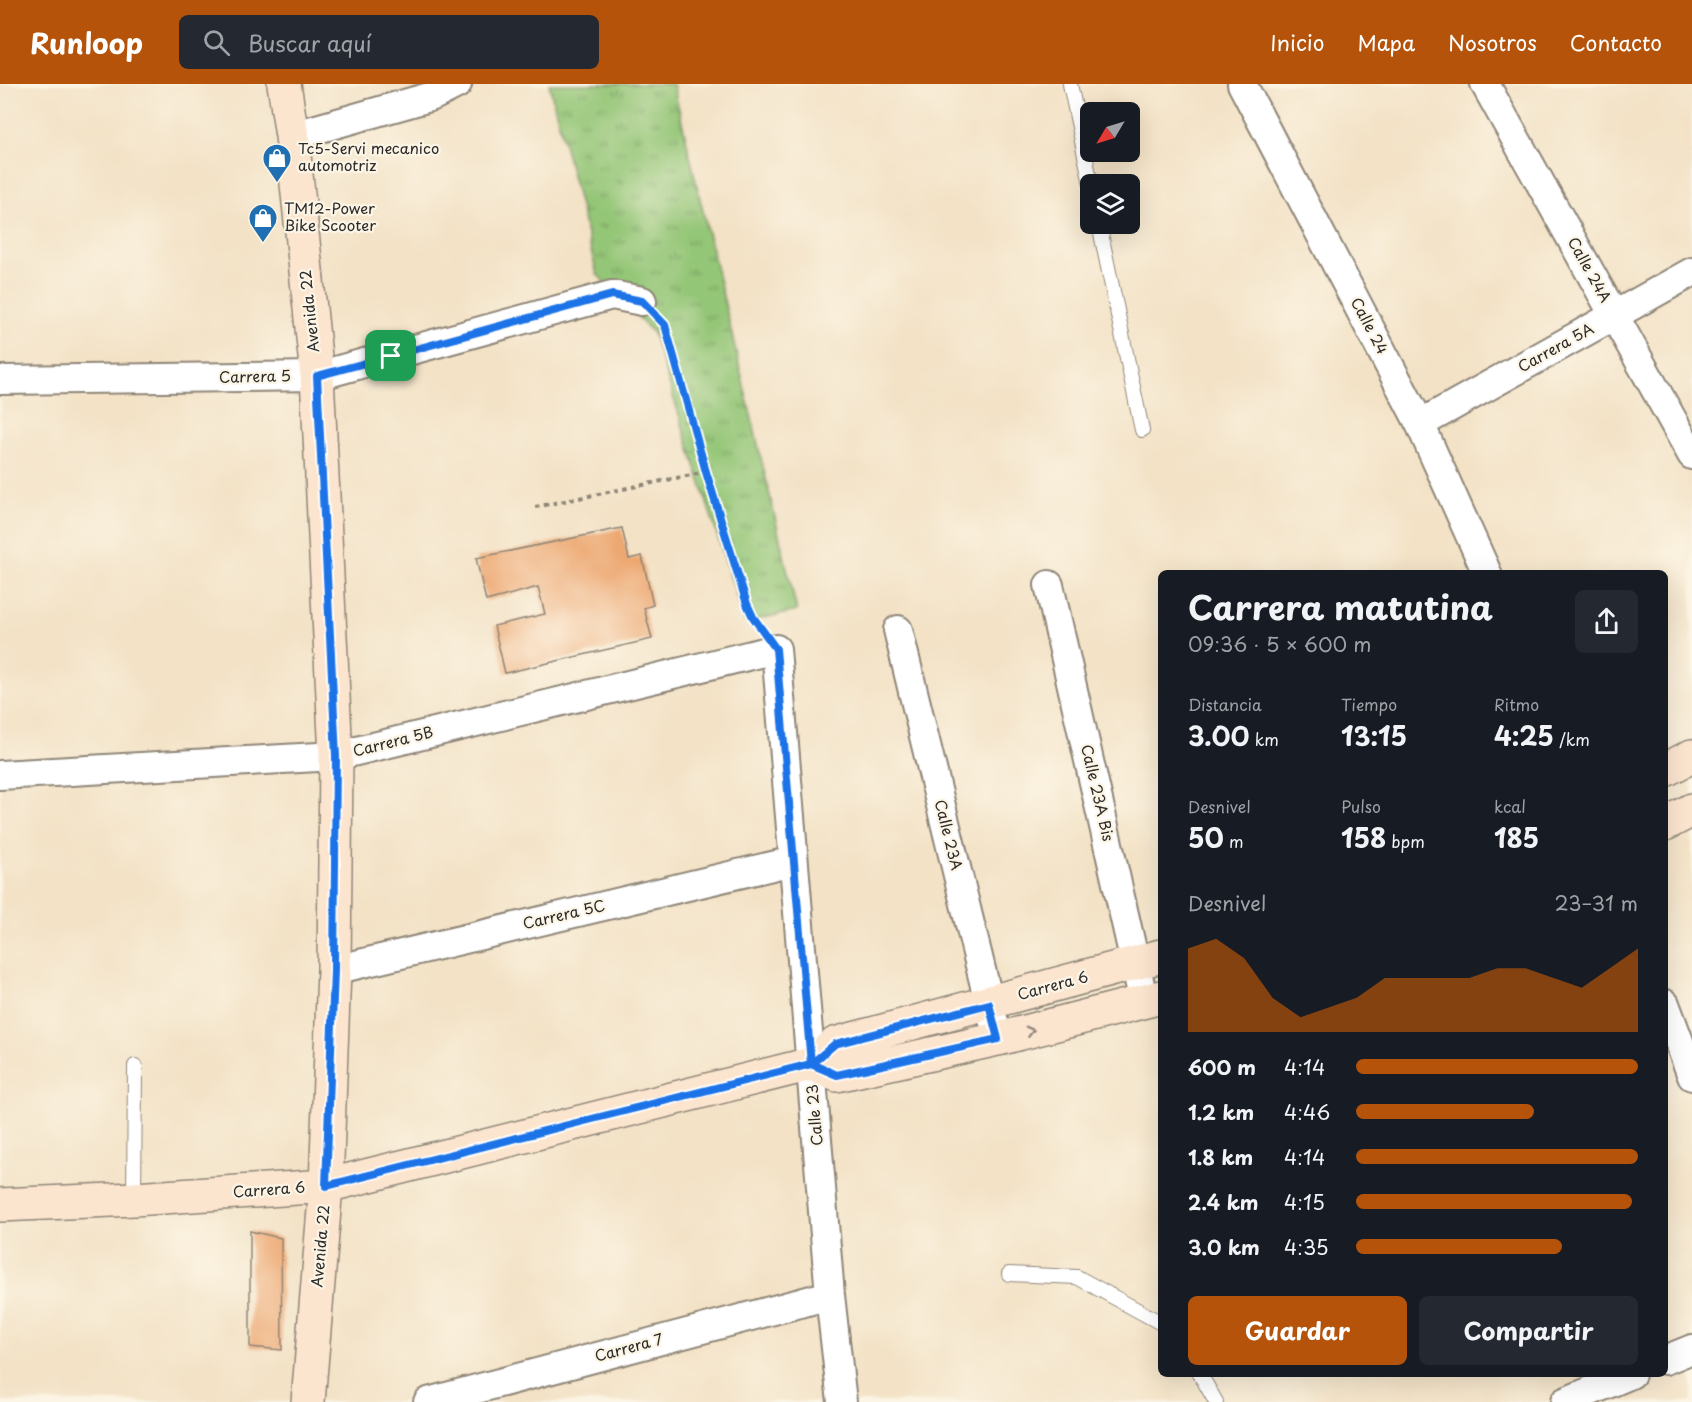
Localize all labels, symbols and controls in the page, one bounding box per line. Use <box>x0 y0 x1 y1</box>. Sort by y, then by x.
search box <box>179 15 599 69</box>
text: Runloop <box>30 21 143 64</box>
icon: search <box>200 26 233 59</box>
text: Buscar aquí <box>248 26 372 59</box>
text: Inicio <box>1270 26 1324 58</box>
text: Mapa <box>1357 26 1415 58</box>
text: Nosotros <box>1448 26 1537 58</box>
text: Contacto <box>1570 26 1662 58</box>
north arrow <box>1080 102 1140 162</box>
map controls <box>1080 102 1140 234</box>
place label: Tc5-Servi mecanico automotriz <box>298 136 439 176</box>
shop icon: Tc5-Servi mecanico automotriz <box>261 142 293 184</box>
button: layers <box>1080 174 1140 234</box>
place label: TM12-Power Bike Scooter <box>284 196 376 236</box>
shop icon: TM12-Power Bike Scooter <box>247 202 279 244</box>
street label: Calle 24A <box>1563 232 1618 306</box>
street label: Avenida 22 <box>293 269 324 354</box>
street label: Calle 24 <box>1346 293 1395 358</box>
street label: Carrera 5A <box>1513 316 1597 377</box>
pin <box>365 330 416 381</box>
icon: arrive <box>374 339 407 372</box>
street label: Carrera 5 <box>219 363 291 388</box>
text: Carrera matutina <box>1188 581 1493 631</box>
button: share <box>1575 590 1638 653</box>
text: 09:36 · 5 × 600 m <box>1188 629 1371 659</box>
text: Distancia <box>1188 692 1262 716</box>
text: Tiempo <box>1341 692 1397 716</box>
text: Ritmo <box>1494 692 1539 716</box>
text: 3.00 <box>1188 716 1250 755</box>
text: 13:15 <box>1341 716 1407 755</box>
text: 4:25 <box>1494 716 1554 755</box>
street label: Carrera 5B <box>350 719 435 762</box>
text: km <box>1250 727 1279 751</box>
text: /km <box>1554 727 1590 751</box>
street label: Calle 23A Bis <box>1076 742 1121 843</box>
text: Desnivel <box>1188 794 1250 818</box>
text: Pulso <box>1341 794 1381 818</box>
text: kcal <box>1494 794 1526 818</box>
street label: Calle 23A <box>930 797 969 872</box>
text: 50 <box>1188 818 1224 857</box>
text: 158 <box>1341 818 1386 857</box>
text: 185 <box>1494 818 1539 857</box>
text: m <box>1224 829 1244 853</box>
text: bpm <box>1386 829 1425 853</box>
text: Desnivel <box>1188 888 1266 918</box>
text: 23–31 m <box>1554 888 1638 918</box>
street label: Carrera 5C <box>520 893 607 934</box>
street label: Carrera 6 <box>1015 964 1091 1005</box>
one-way arrow <box>1024 1026 1035 1038</box>
text: 600 m <box>1188 1052 1256 1082</box>
text: 4:14 <box>1284 1052 1325 1082</box>
street label: Calle 23 <box>799 1083 828 1147</box>
text: 1.2 km <box>1188 1097 1254 1127</box>
text: 4:46 <box>1284 1097 1330 1127</box>
text: 1.8 km <box>1188 1142 1253 1172</box>
text: 4:14 <box>1284 1142 1325 1172</box>
street label: Carrera 6 <box>232 1175 306 1203</box>
text: 2.4 km <box>1188 1187 1258 1217</box>
text: 4:15 <box>1284 1187 1325 1217</box>
street label: Avenida 22 <box>304 1204 335 1288</box>
text: 3.0 km <box>1188 1232 1260 1262</box>
text: 4:35 <box>1284 1232 1329 1262</box>
button: Guardar <box>1188 1296 1407 1365</box>
button: Compartir <box>1419 1296 1638 1365</box>
street label: Carrera 7 <box>592 1326 666 1367</box>

